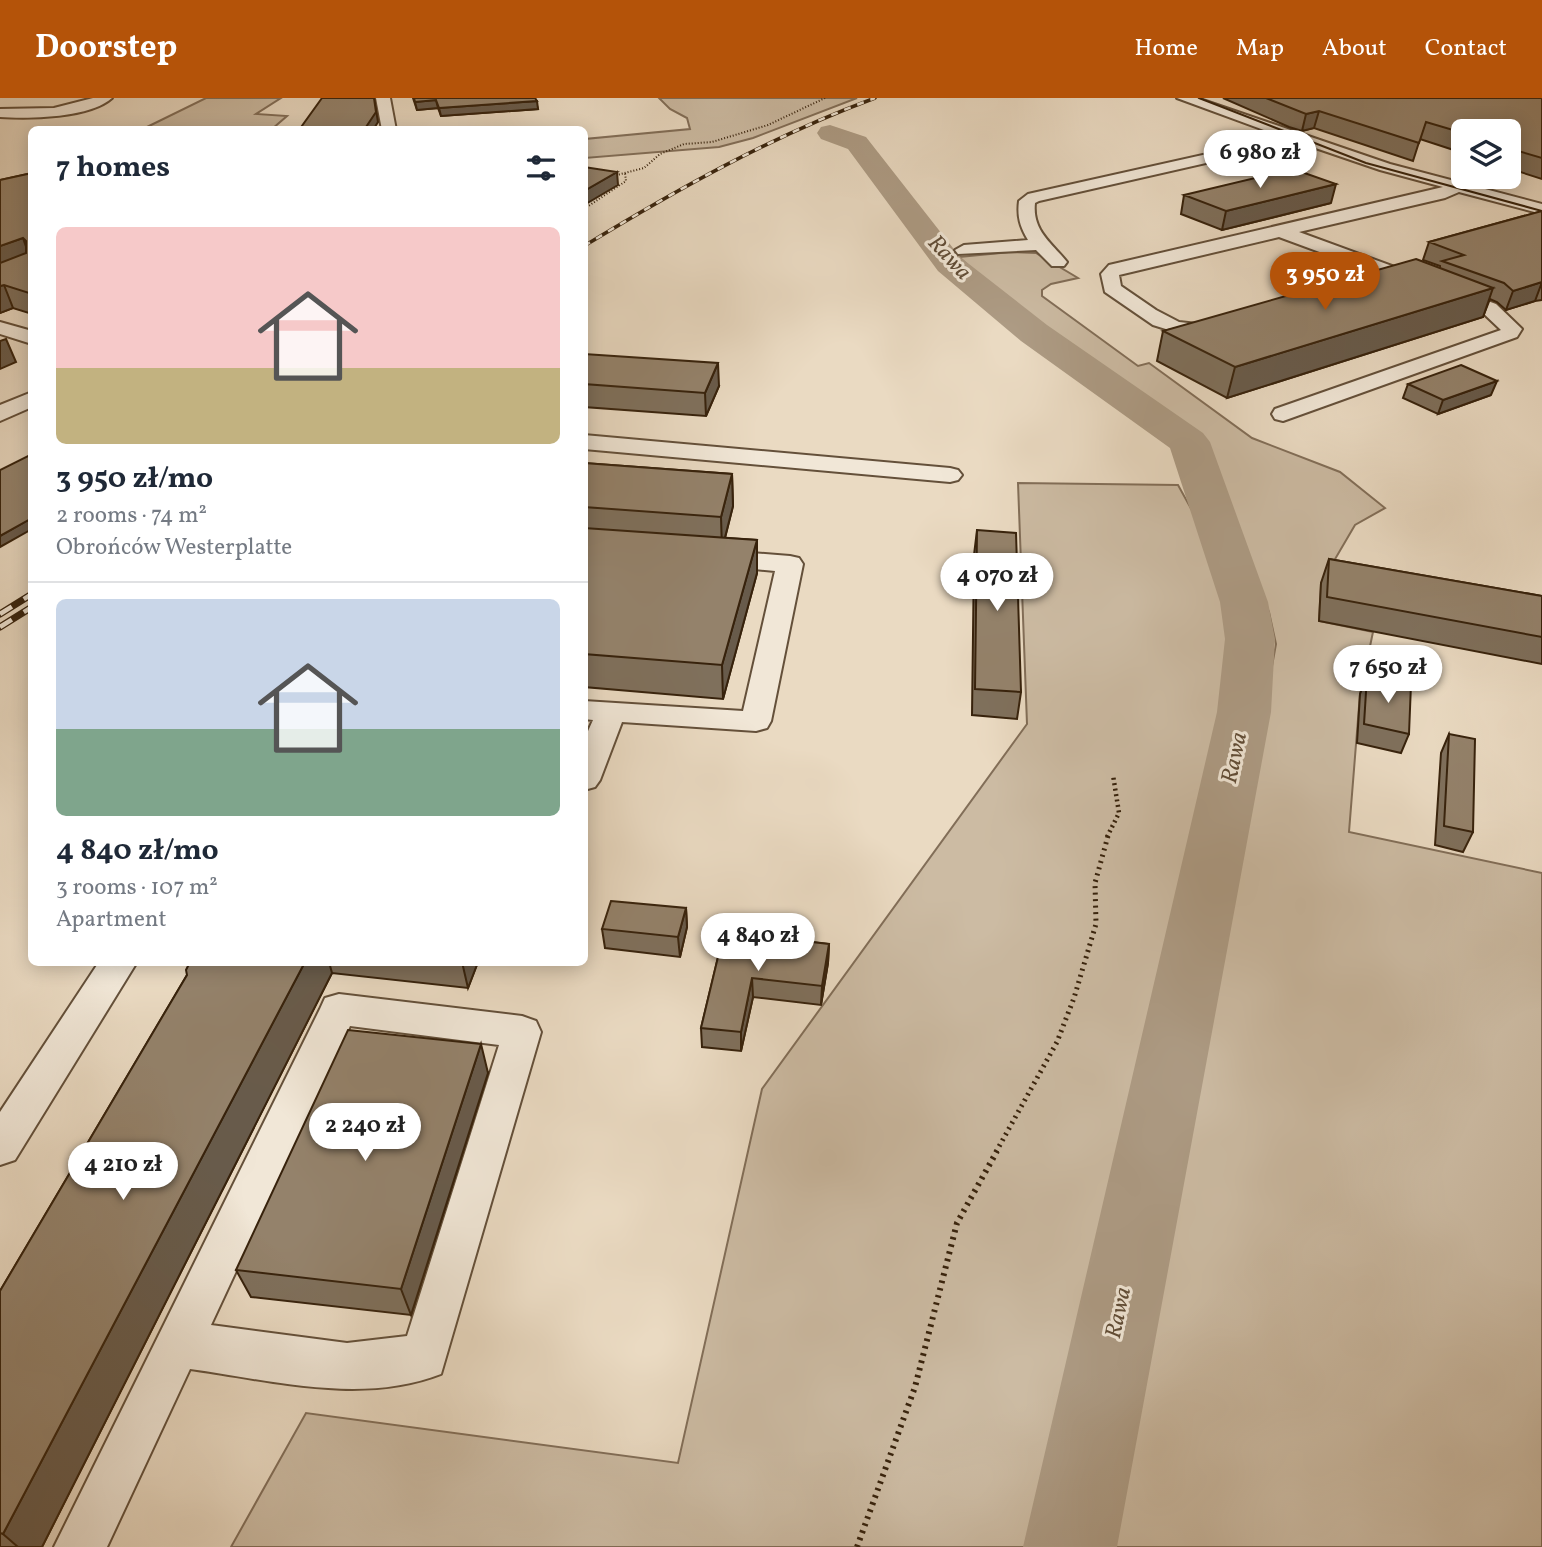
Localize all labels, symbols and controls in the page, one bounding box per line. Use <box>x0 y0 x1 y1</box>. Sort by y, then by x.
text: Doorstep <box>35 26 177 72</box>
text: Home <box>1134 32 1198 66</box>
text: Map <box>1236 32 1284 66</box>
text: About <box>1322 32 1387 66</box>
text: Contact <box>1425 32 1507 66</box>
map controls <box>1451 119 1521 189</box>
button: layers <box>1451 119 1521 189</box>
pin: 6 980 zł <box>1188 130 1332 190</box>
text: 6 980 zł <box>1220 137 1300 169</box>
text: 7 homes <box>56 147 170 189</box>
icon: filters <box>522 149 560 187</box>
water label: Rawa <box>920 228 978 288</box>
pin: 3 950 zł <box>1253 252 1397 312</box>
text: 3 950 zł <box>1286 259 1364 291</box>
icon: home <box>245 273 371 399</box>
text: 3 950 zł/mo <box>56 458 213 500</box>
text: 2 rooms · 74 m² <box>56 500 207 532</box>
text: Obrońców Westerplatte <box>56 532 292 564</box>
pin: 4 070 zł <box>925 554 1069 613</box>
text: 4 070 zł <box>956 560 1038 592</box>
icon: home <box>245 645 371 771</box>
pin: 7 650 zł <box>1316 646 1460 705</box>
text: 7 650 zł <box>1349 652 1427 684</box>
water label: Rawa <box>1214 729 1256 787</box>
text: 4 840 zł/mo <box>56 830 219 872</box>
text: 3 rooms · 107 m² <box>56 872 218 904</box>
text: Apartment <box>56 904 167 936</box>
pin: 4 840 zł <box>686 914 830 973</box>
text: 4 840 zł <box>717 920 799 952</box>
pin: 2 240 zł <box>293 1104 437 1163</box>
text: 2 240 zł <box>325 1110 405 1142</box>
pin: 4 210 zł <box>51 1142 195 1202</box>
text: 4 210 zł <box>84 1149 162 1181</box>
water label: Rawa <box>1098 1284 1140 1342</box>

